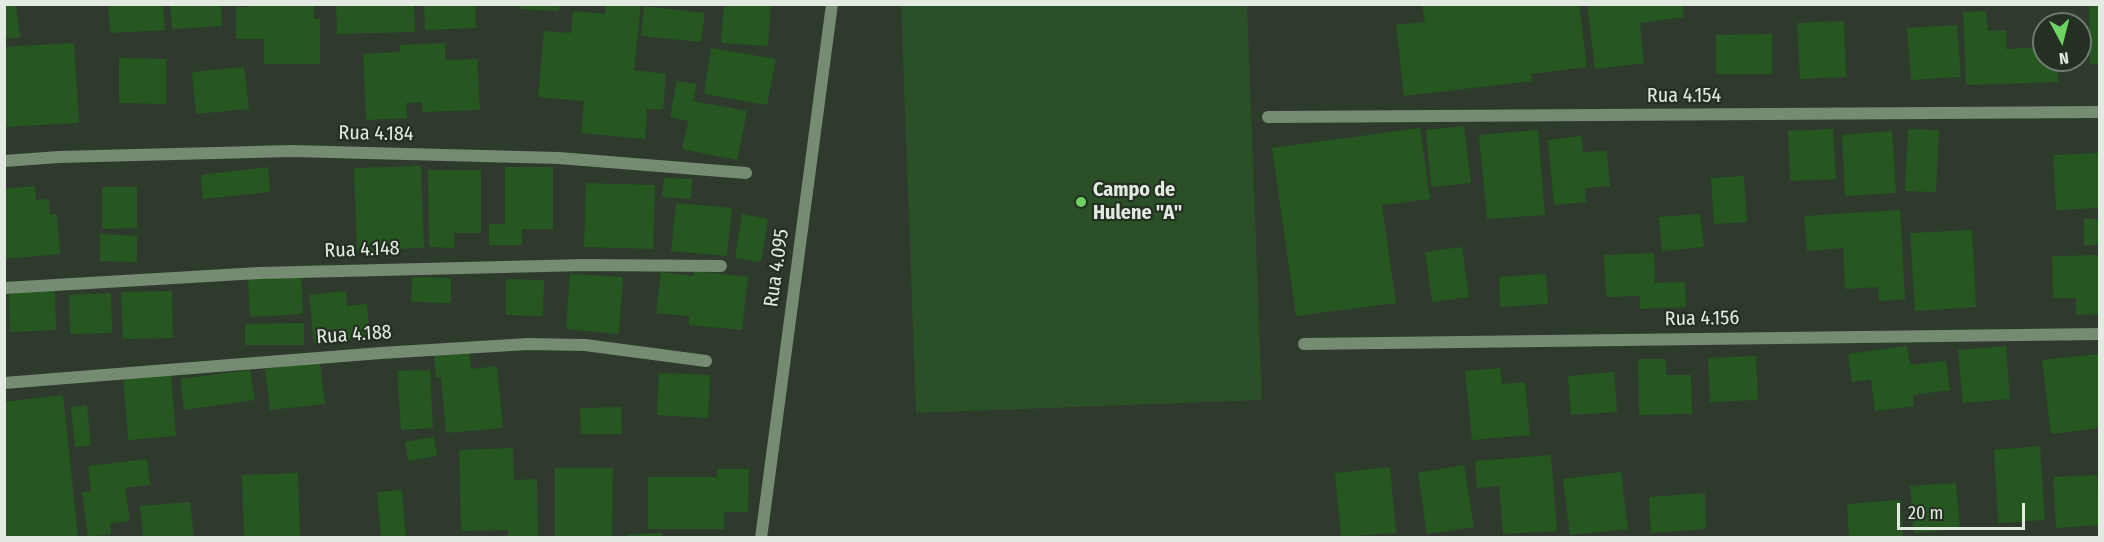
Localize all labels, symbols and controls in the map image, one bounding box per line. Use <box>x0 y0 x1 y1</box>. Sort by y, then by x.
north arrow <box>2032 12 2092 72</box>
text: N <box>2058 48 2070 68</box>
street label: Rua 4.154 <box>1647 84 1721 108</box>
street label: Rua 4.184 <box>338 121 414 147</box>
place label: Campo de Hulene "A" <box>1093 178 1182 225</box>
marker: Campo de Hulene "A" <box>1074 195 1088 209</box>
street label: Rua 4.095 <box>760 227 794 309</box>
street label: Rua 4.148 <box>324 237 400 263</box>
street label: Rua 4.156 <box>1664 306 1740 332</box>
street label: Rua 4.188 <box>315 320 393 350</box>
scale bar <box>1900 491 2028 529</box>
text: 20 m <box>1908 502 1943 524</box>

